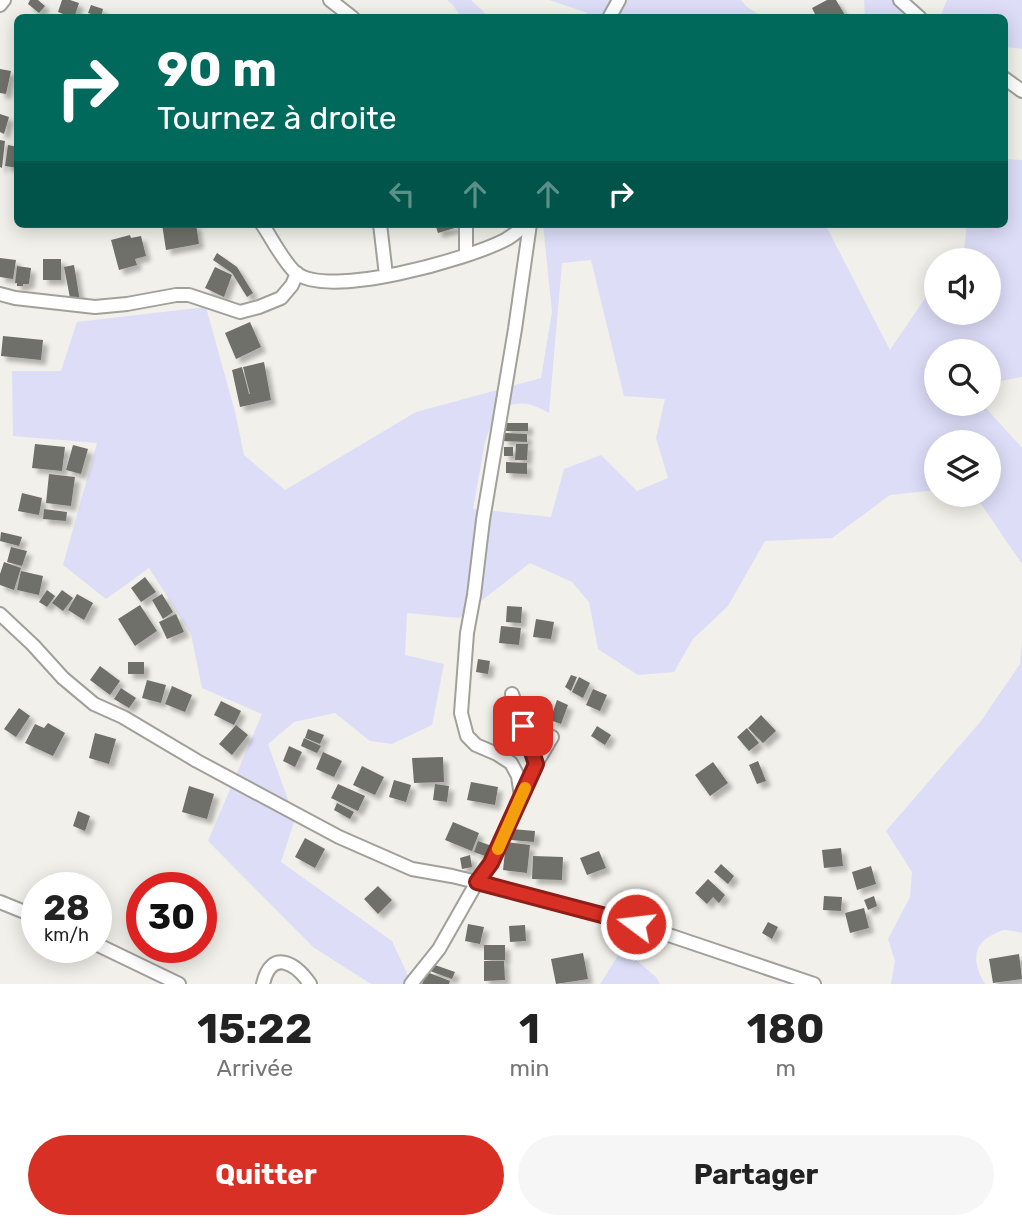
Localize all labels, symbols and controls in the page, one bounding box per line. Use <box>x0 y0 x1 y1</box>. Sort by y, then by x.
text: 90 m <box>157 40 277 98</box>
icon: right <box>42 42 133 133</box>
text: Tournez à droite <box>157 99 397 137</box>
icon: left <box>383 175 421 213</box>
icon: ahead <box>456 175 494 213</box>
icon: ahead <box>529 175 567 213</box>
icon: right <box>602 175 640 213</box>
map controls <box>924 248 1001 507</box>
button: sound <box>924 248 1001 325</box>
button: search <box>924 339 1001 416</box>
button: layers <box>924 430 1001 507</box>
pin <box>493 696 553 756</box>
icon: arrive <box>504 707 542 745</box>
speed limit sign: 30 <box>126 872 217 963</box>
text: 28 <box>43 887 90 929</box>
position arrow <box>599 887 673 961</box>
text: km/h <box>44 924 89 946</box>
text: 15:22 <box>197 1004 312 1054</box>
text: 1 <box>519 1004 540 1054</box>
text: 180 <box>747 1004 825 1054</box>
text: Arrivée <box>216 1054 293 1082</box>
text: min <box>510 1054 549 1082</box>
text: m <box>775 1054 796 1082</box>
button: Quitter <box>28 1135 504 1215</box>
button: Partager <box>518 1135 994 1215</box>

